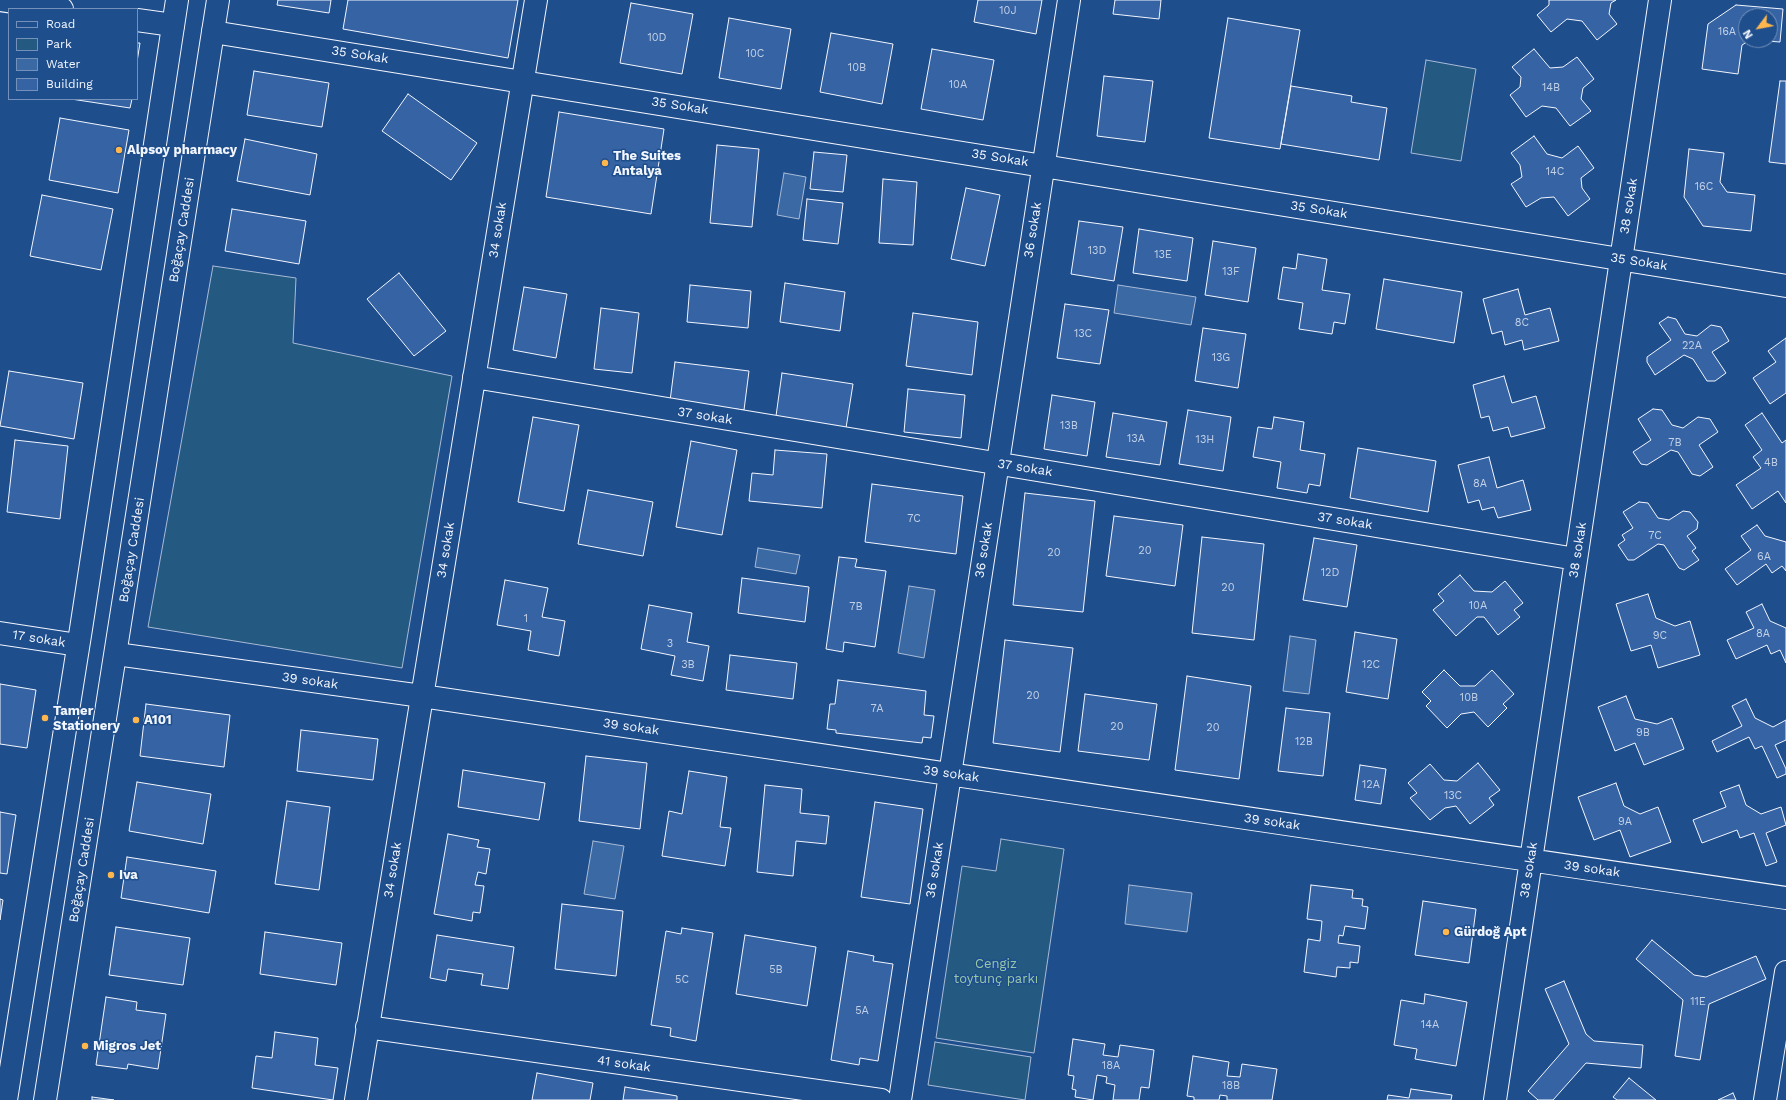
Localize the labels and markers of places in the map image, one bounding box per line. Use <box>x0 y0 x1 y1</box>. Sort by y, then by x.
place label: Alpsoy pharmacy <box>127 142 237 158</box>
marker: Alpsoy pharmacy <box>114 145 124 155</box>
place label: The Suites Antalya <box>613 148 681 179</box>
marker: The Suites Antalya <box>600 158 610 168</box>
place label: Tamer Stationery <box>53 703 120 734</box>
place label: A101 <box>144 712 172 728</box>
marker: Tamer Stationery <box>40 713 50 723</box>
marker: A101 <box>131 715 141 725</box>
place label: Iva <box>119 867 138 883</box>
marker: Iva <box>106 870 116 880</box>
place label: Gürdoğ Apt <box>1454 924 1526 940</box>
marker: Gürdoğ Apt <box>1441 927 1451 937</box>
place label: Migros Jet <box>93 1038 161 1054</box>
marker: Migros Jet <box>80 1041 90 1051</box>

